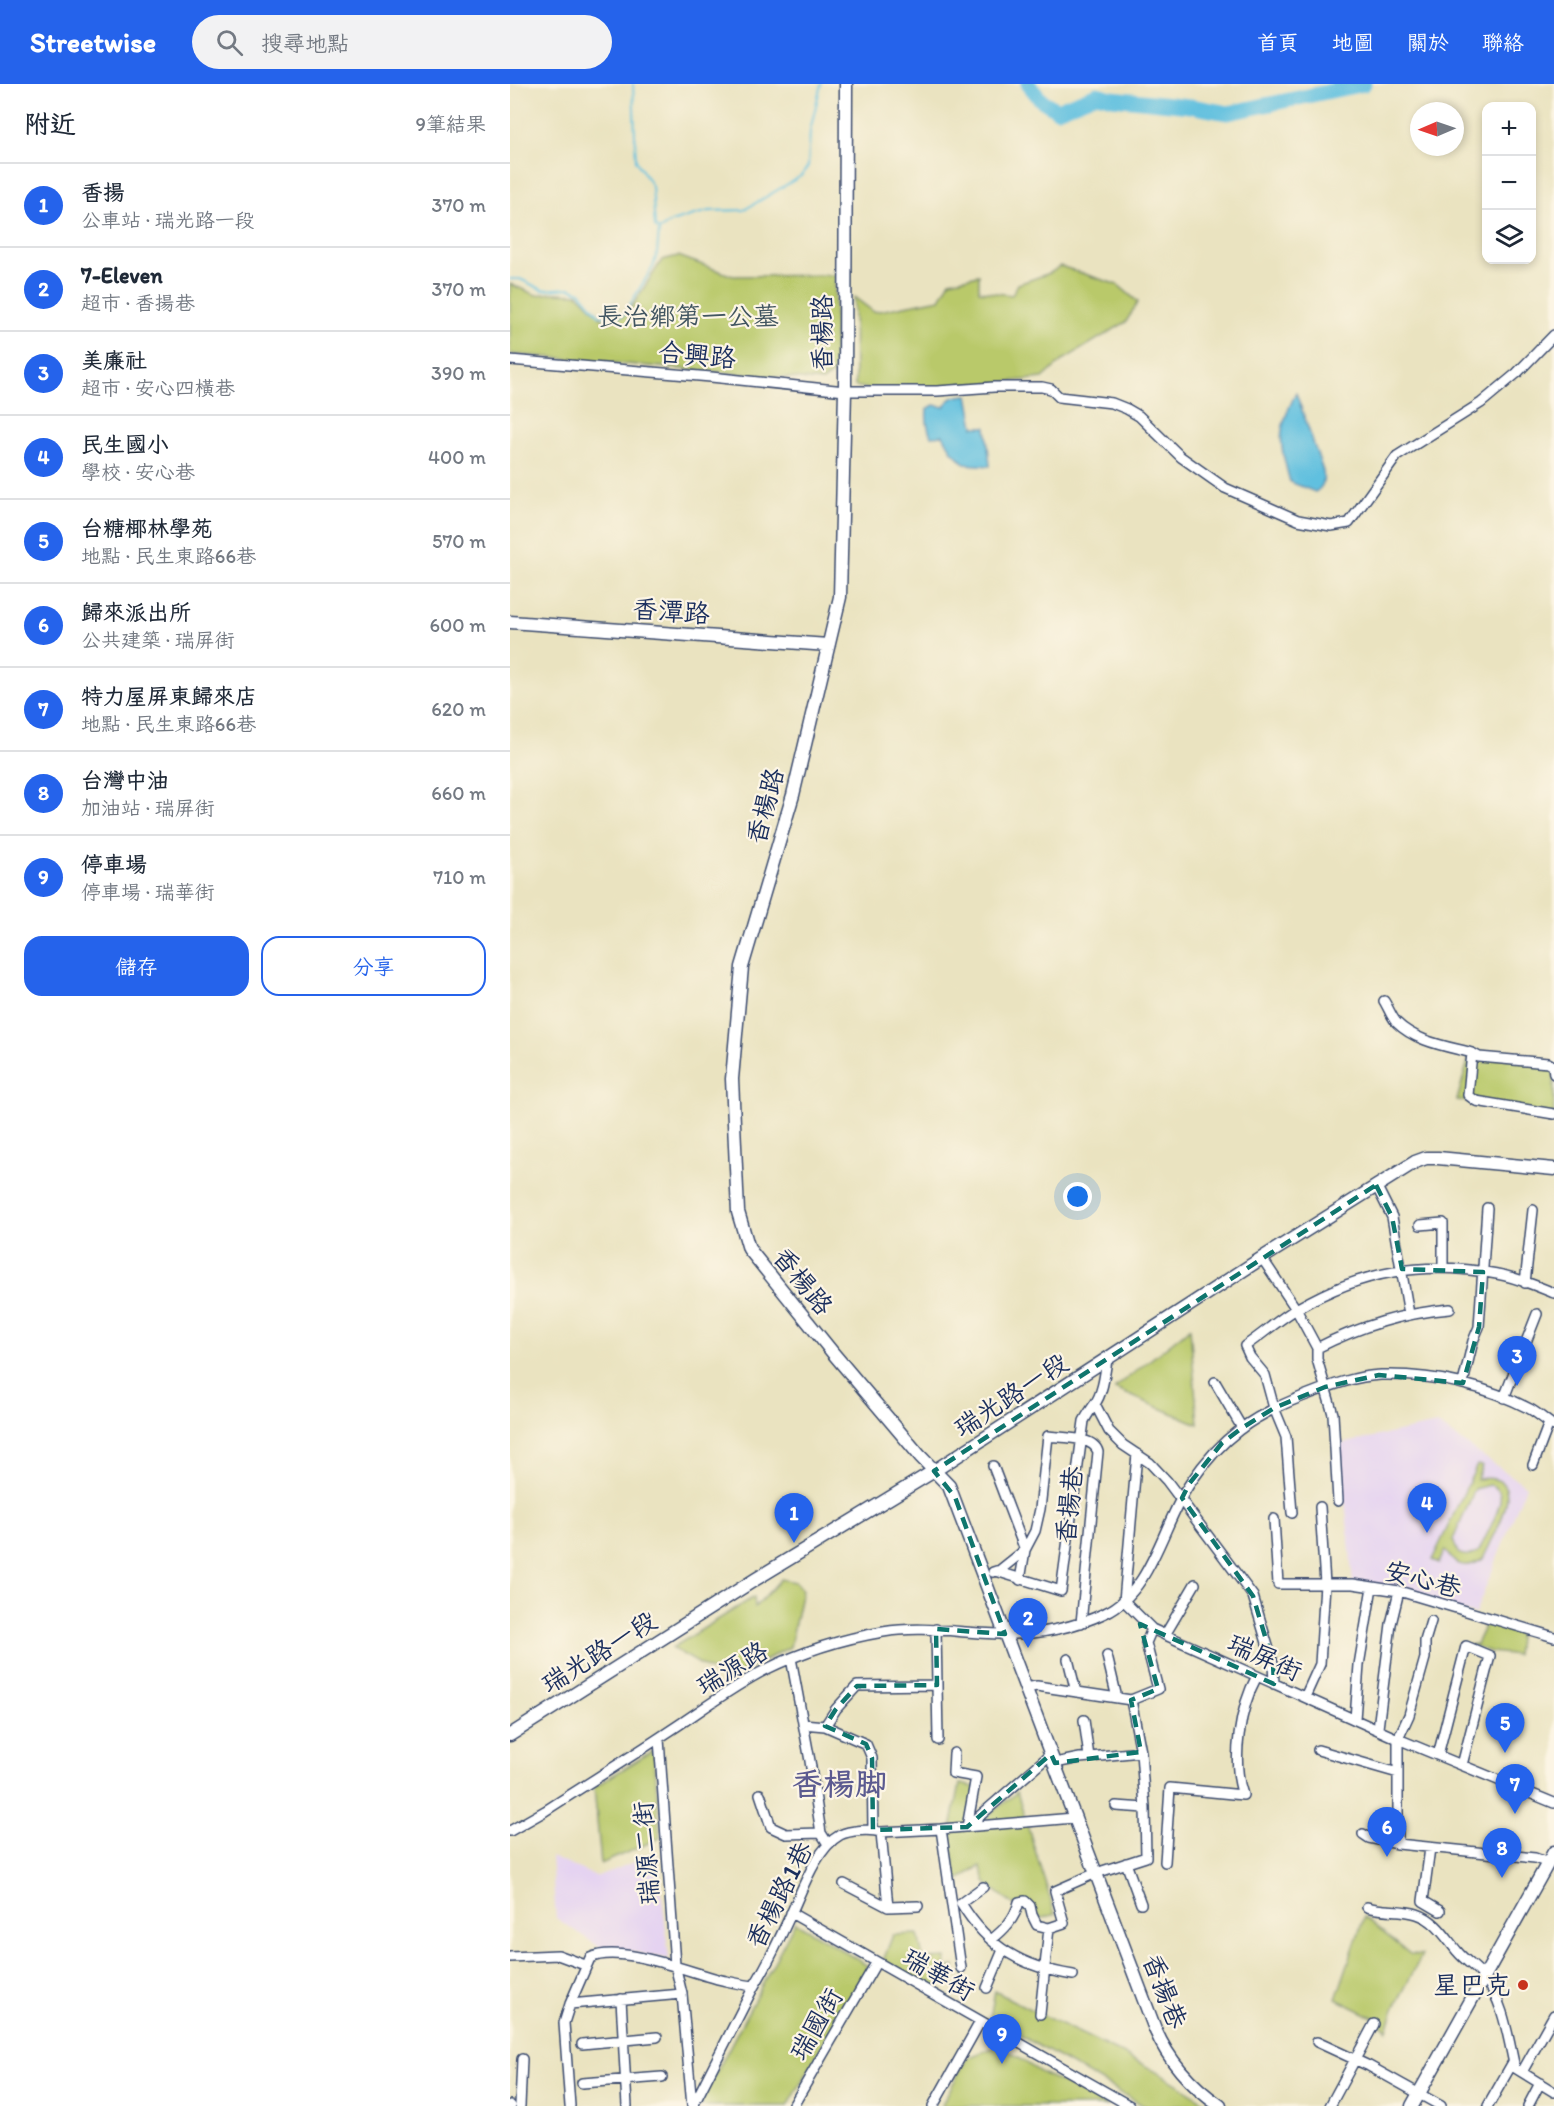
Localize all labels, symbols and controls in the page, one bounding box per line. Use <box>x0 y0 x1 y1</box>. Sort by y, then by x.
search box <box>192 15 612 69</box>
text: Streetwise <box>30 25 156 59</box>
icon: search <box>213 26 246 59</box>
text: 搜尋地點 <box>261 30 349 57</box>
text: 首頁 <box>1257 30 1299 55</box>
text: 地圖 <box>1332 30 1374 55</box>
text: 關於 <box>1407 30 1449 55</box>
text: 聯絡 <box>1482 30 1524 55</box>
north arrow <box>1410 102 1464 156</box>
map controls <box>1482 102 1536 264</box>
button: + <box>1482 102 1536 156</box>
text: 附近 <box>24 108 76 140</box>
text: 9筆結果 <box>416 112 486 136</box>
button: − <box>1482 156 1536 210</box>
text: 香揚 <box>81 179 125 206</box>
text: 1 <box>39 193 48 217</box>
text: 370 m <box>432 193 486 217</box>
text: 公車站 · 瑞光路一段 <box>81 208 255 232</box>
button: layers <box>1482 210 1536 264</box>
text: 7-Eleven <box>81 262 163 289</box>
text: 2 <box>38 277 49 301</box>
text: 370 m <box>432 277 486 301</box>
text: 超市 · 香揚巷 <box>81 291 195 315</box>
street label: 香楊路 <box>806 294 838 372</box>
park label: 長治鄉第一公墓 <box>597 300 779 332</box>
street label: 合興路 <box>657 336 737 374</box>
text: 美廉社 <box>81 347 147 374</box>
text: 3 <box>38 361 49 385</box>
text: 390 m <box>431 361 486 385</box>
text: 超市 · 安心四橫巷 <box>81 376 235 400</box>
text: 民生國小 <box>81 431 169 458</box>
text: 4 <box>37 445 50 469</box>
text: 400 m <box>428 445 486 469</box>
text: 學校 · 安心巷 <box>81 460 195 484</box>
text: 台糖椰林學苑 <box>81 515 213 542</box>
text: 5 <box>38 529 49 553</box>
text: 570 m <box>432 529 486 553</box>
text: 地點 · 民生東路66巷 <box>81 544 256 568</box>
street label: 香潭路 <box>631 592 711 630</box>
text: 歸來派出所 <box>81 599 191 626</box>
text: 6 <box>38 613 49 637</box>
text: 600 m <box>429 613 486 637</box>
text: 公共建築 · 瑞屏街 <box>81 628 235 652</box>
text: 特力屋屏東歸來店 <box>81 683 257 710</box>
text: 7 <box>39 697 48 721</box>
text: 620 m <box>431 697 486 721</box>
text: 地點 · 民生東路66巷 <box>81 712 256 736</box>
street label: 香楊路 <box>739 764 791 848</box>
text: 台灣中油 <box>81 767 169 794</box>
text: 8 <box>38 781 49 805</box>
text: 660 m <box>431 781 486 805</box>
text: 加油站 · 瑞屏街 <box>81 796 215 820</box>
text: 停車場 <box>81 851 147 878</box>
text: 9 <box>38 865 49 889</box>
text: 710 m <box>433 865 486 889</box>
text: 停車場 · 瑞華街 <box>81 880 215 904</box>
button: 儲存 <box>24 936 249 996</box>
button: 分享 <box>261 936 486 996</box>
your location <box>1063 1182 1092 1211</box>
street label: 香楊路 <box>766 1241 840 1321</box>
pin: 3 <box>1498 1336 1536 1386</box>
street label: 瑞光路一段 <box>948 1346 1074 1444</box>
street label: 香揚巷 <box>1049 1465 1089 1545</box>
pin: 4 <box>1408 1484 1446 1533</box>
pin: 1 <box>774 1494 814 1543</box>
street label: 安心巷 <box>1381 1554 1465 1604</box>
pin: 2 <box>1008 1598 1048 1648</box>
street label: 瑞光路一段 <box>535 1604 663 1700</box>
street label: 瑞屏街 <box>1223 1627 1307 1687</box>
street label: 瑞源路 <box>690 1634 774 1702</box>
pin: 5 <box>1486 1704 1524 1753</box>
pin: 7 <box>1496 1764 1534 1814</box>
district label: 香楊脚 <box>791 1765 887 1803</box>
street label: 瑞源二街 <box>626 1800 666 1906</box>
pin: 6 <box>1368 1808 1406 1857</box>
pin: 8 <box>1482 1828 1522 1878</box>
street label: 香楊路1巷 <box>738 1836 820 1954</box>
street label: 瑞華街 <box>897 1941 981 2007</box>
street label: 香揚巷 <box>1136 1949 1194 2033</box>
place label: 星巴克 <box>1433 1969 1511 2001</box>
marker: 星巴克 <box>1516 1978 1530 1992</box>
street label: 瑞國街 <box>783 1982 849 2066</box>
pin: 9 <box>982 2014 1022 2064</box>

